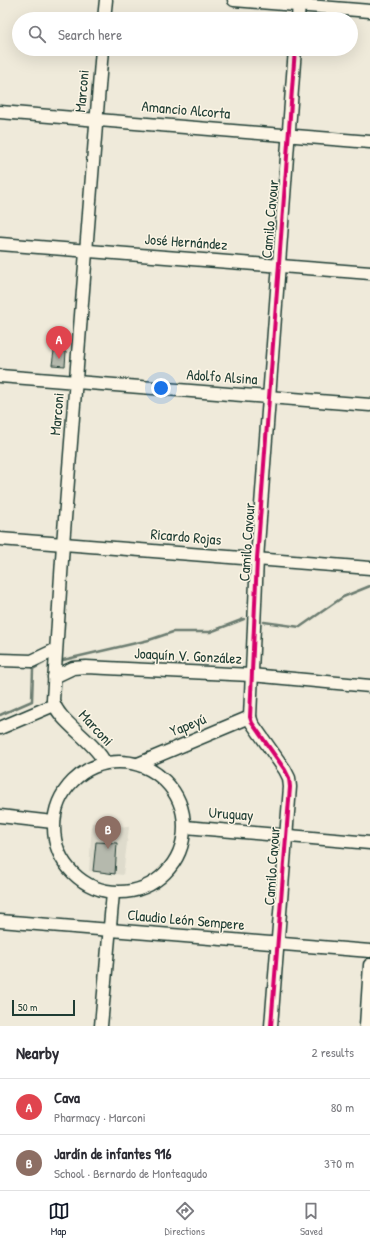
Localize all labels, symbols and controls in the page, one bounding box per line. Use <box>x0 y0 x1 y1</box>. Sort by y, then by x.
search box <box>12 12 358 56</box>
icon: search <box>26 23 48 45</box>
text: Search here <box>58 24 122 45</box>
street label: Marconi <box>69 69 94 113</box>
street label: Amancio Alcorta <box>141 95 231 124</box>
street label: Camilo Cavour <box>256 178 283 259</box>
street label: José Hernández <box>144 228 229 255</box>
pin: A <box>46 326 72 359</box>
street label: Adolfo Alsina <box>186 364 258 389</box>
your location <box>151 378 171 398</box>
street label: Marconi <box>44 392 69 436</box>
street label: Camilo Cavour <box>233 502 260 582</box>
street label: Ricardo Rojas <box>150 523 223 550</box>
street label: Joaquín V. González <box>134 642 243 669</box>
street label: Marconi <box>74 705 119 750</box>
street label: Yapeyú <box>167 708 209 741</box>
street label: Uruguay <box>208 801 254 826</box>
pin: B <box>95 816 121 849</box>
street label: Camilo Cavour <box>258 826 285 906</box>
street label: Claudio León Sempere <box>126 904 246 935</box>
scale bar <box>12 998 75 1017</box>
text: 50 m <box>18 1000 38 1014</box>
text: Nearby <box>16 1041 59 1064</box>
text: 2 results <box>312 1043 354 1061</box>
text: Cava <box>54 1087 80 1108</box>
text: A <box>26 1098 32 1116</box>
text: 80 m <box>331 1098 354 1116</box>
text: Pharmacy · Marconi <box>54 1108 146 1126</box>
text: Jardín de infantes 916 <box>54 1143 171 1164</box>
text: B <box>26 1154 32 1172</box>
text: 370 m <box>324 1154 354 1172</box>
text: School · Bernardo de Monteagudo <box>54 1164 207 1182</box>
tab: Map <box>48 1200 70 1238</box>
tab: Directions <box>165 1200 205 1238</box>
tab: Saved <box>300 1200 322 1238</box>

